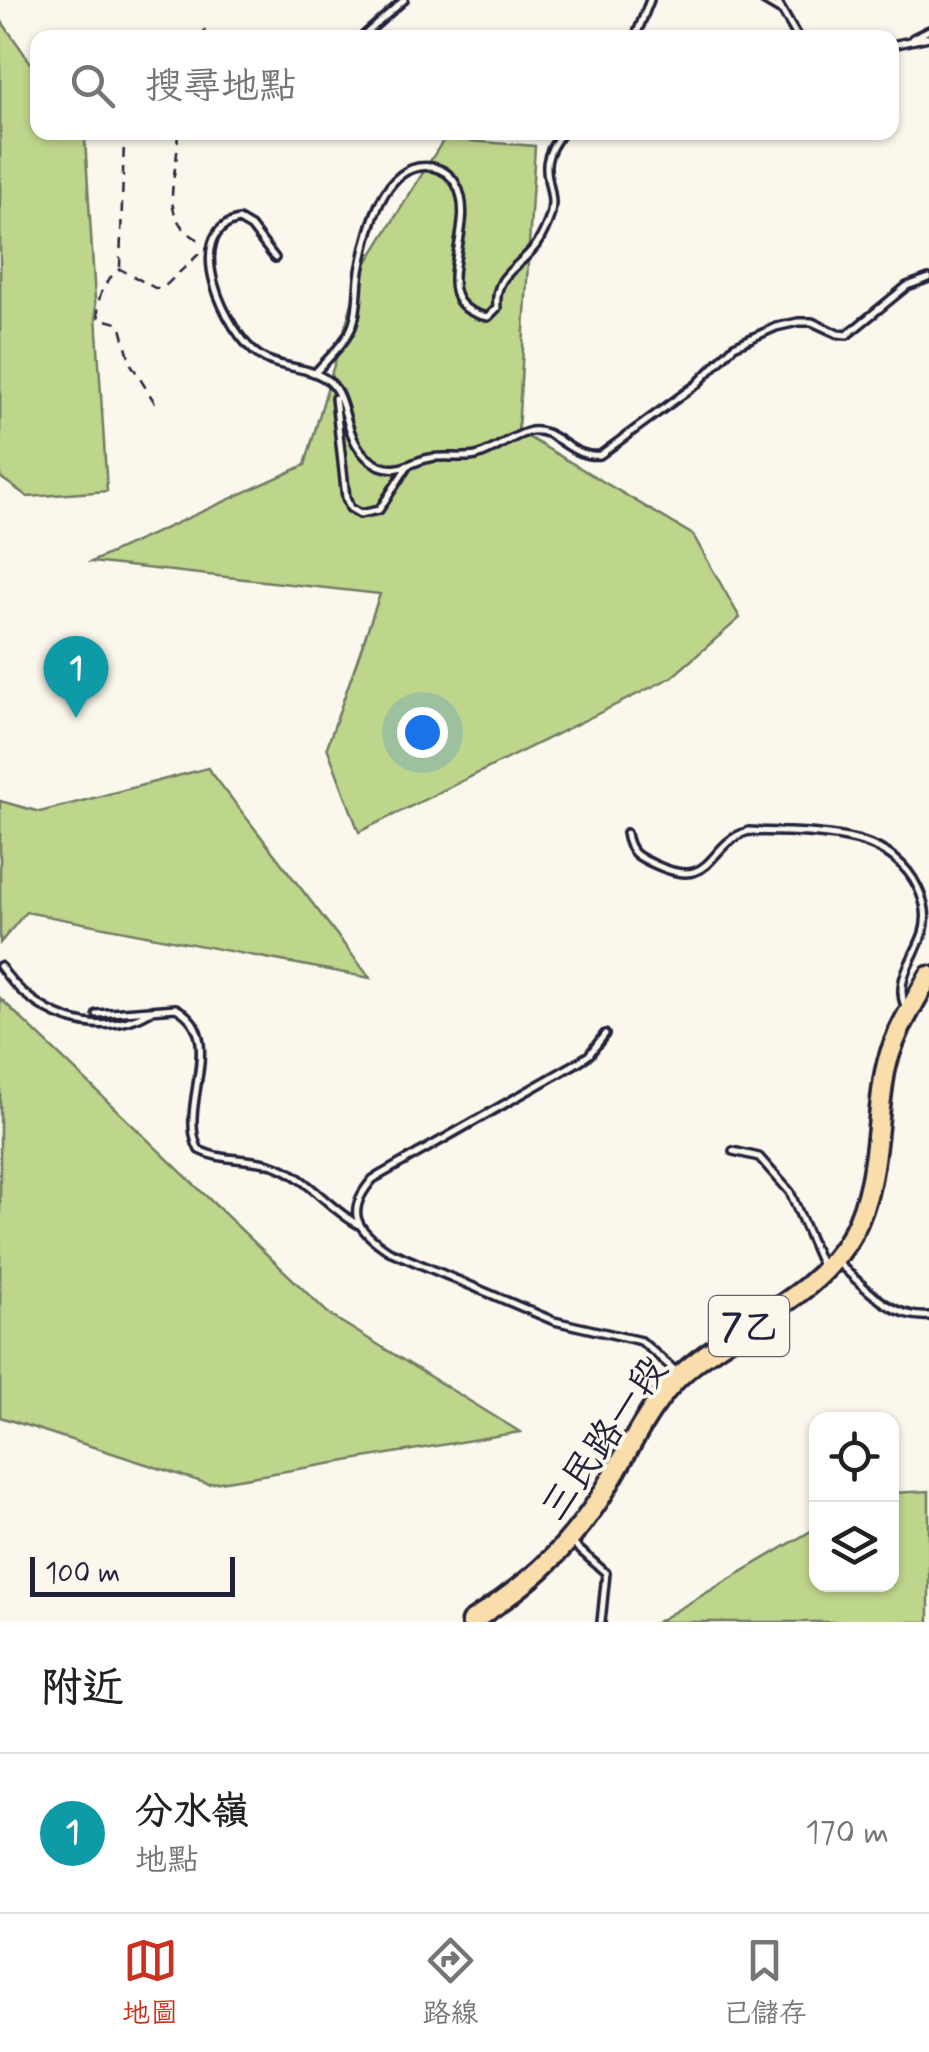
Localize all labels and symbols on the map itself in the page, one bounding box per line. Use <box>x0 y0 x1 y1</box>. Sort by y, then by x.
pin: 1 <box>44 636 108 718</box>
your location <box>397 707 448 758</box>
road number: 7乙 <box>709 1296 789 1356</box>
street label: 三民路一段 <box>530 1348 680 1531</box>
scale bar <box>30 1552 235 1596</box>

